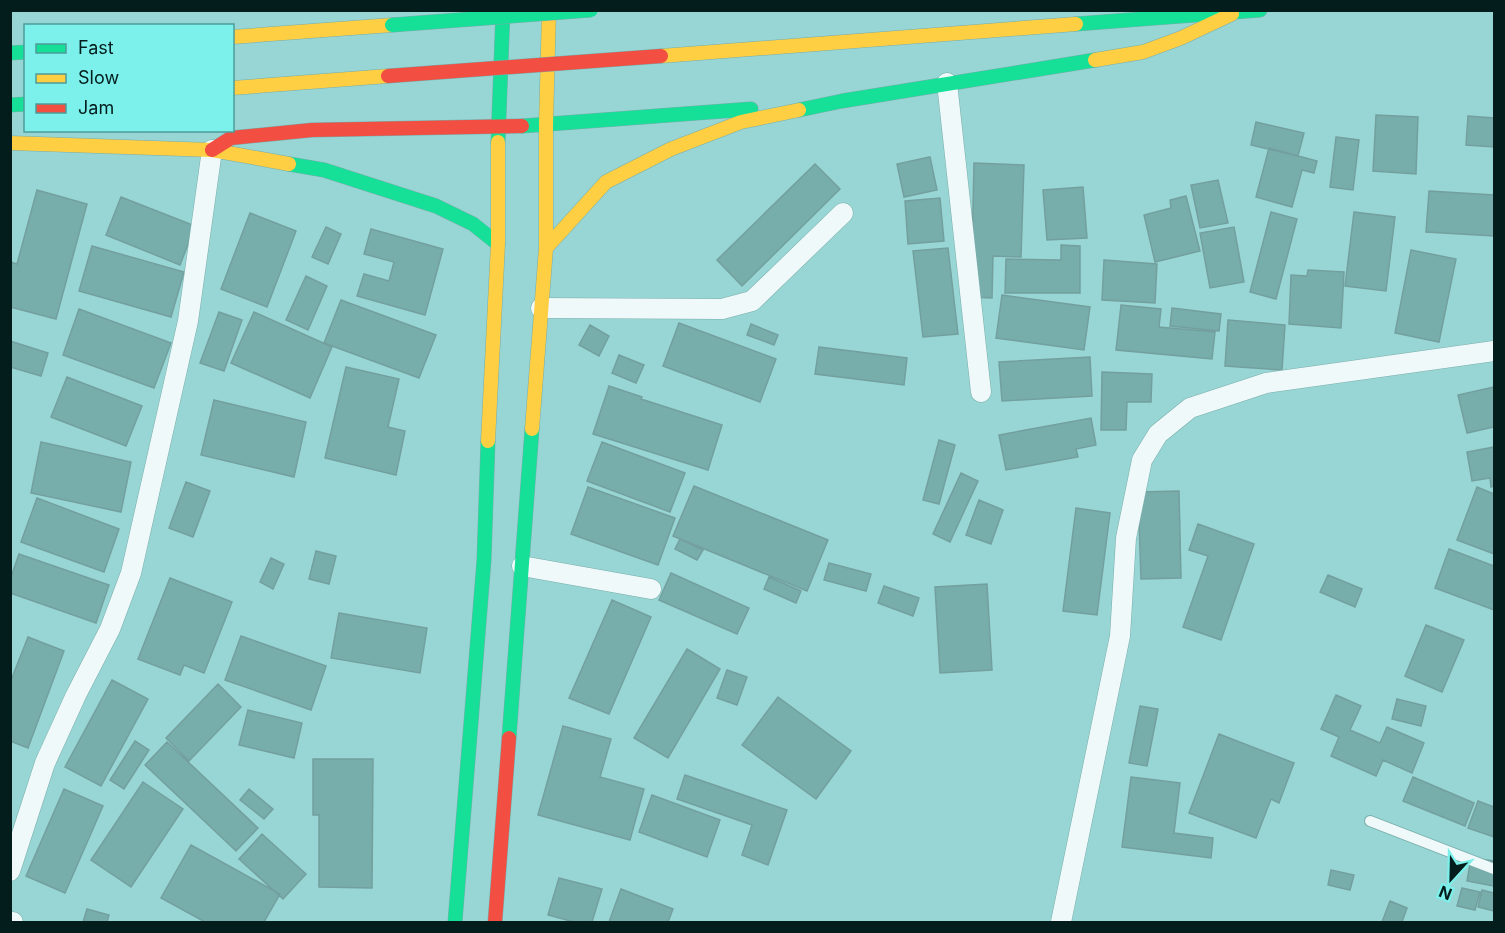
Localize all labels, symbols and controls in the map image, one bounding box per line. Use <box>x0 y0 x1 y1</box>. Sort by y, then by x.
legend <box>24 24 234 132</box>
text: Fast <box>78 37 114 58</box>
text: Slow <box>78 67 119 88</box>
text: Jam <box>78 97 114 118</box>
north arrow <box>1421 849 1481 909</box>
text: N <box>1436 881 1455 904</box>

